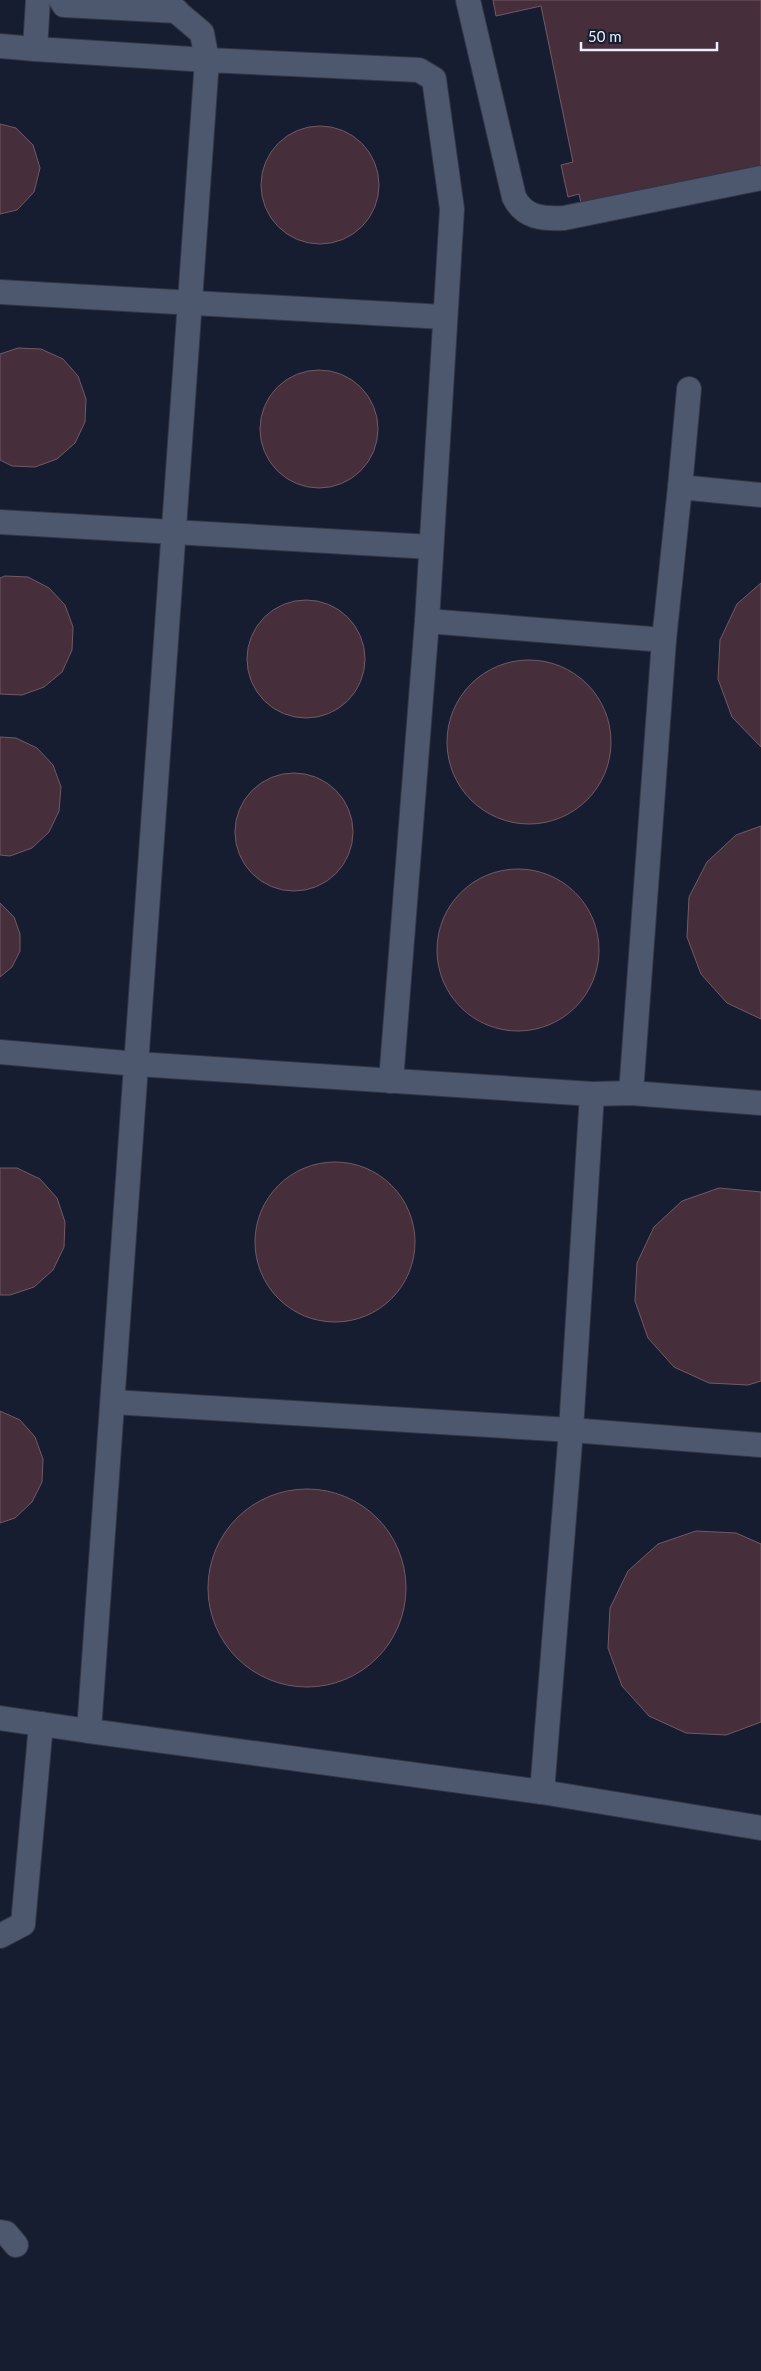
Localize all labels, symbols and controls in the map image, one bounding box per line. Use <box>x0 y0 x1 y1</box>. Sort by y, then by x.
scale bar <box>581 20 717 52</box>
text: 50 m <box>588 27 622 45</box>

